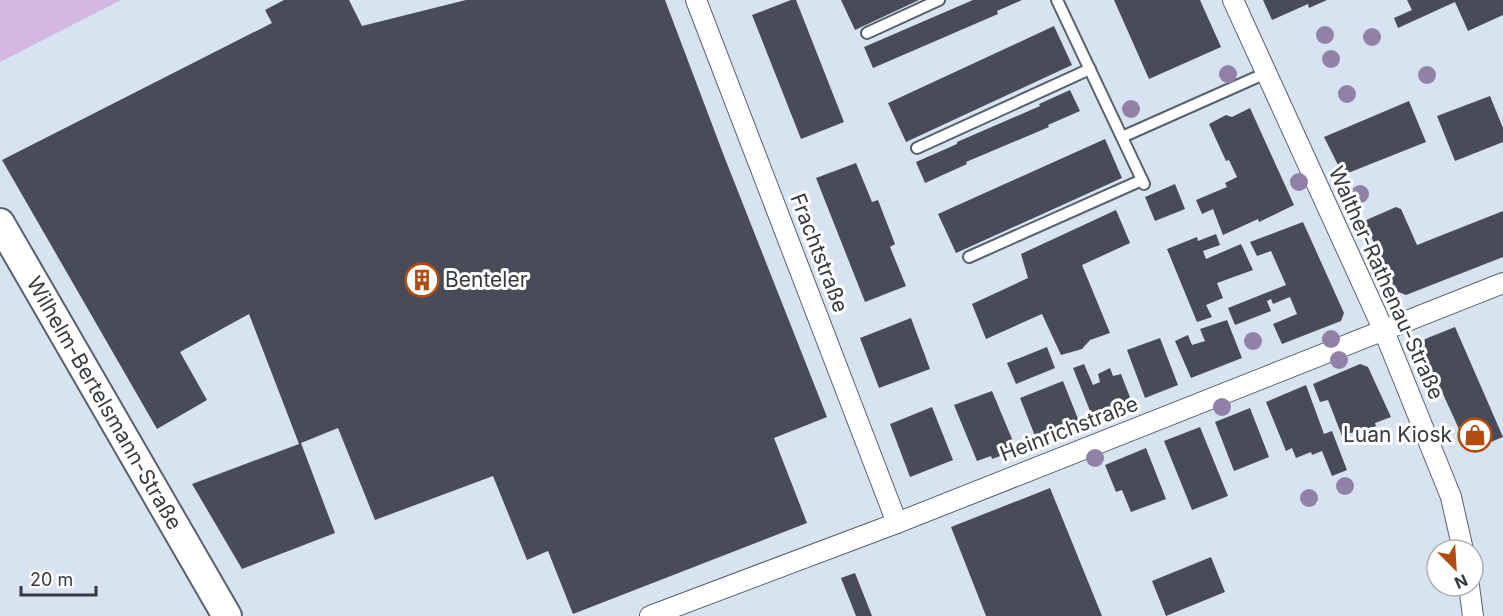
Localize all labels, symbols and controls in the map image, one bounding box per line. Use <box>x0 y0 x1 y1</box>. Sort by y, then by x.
street label: Walther-Rathenau-Straße <box>1324 162 1449 403</box>
street label: Frachtstraße <box>785 190 854 316</box>
building icon: Benteler <box>404 262 440 298</box>
place label: Benteler <box>445 267 528 292</box>
street label: Wilhelm-Bertelsmann-Straße <box>22 272 187 534</box>
street label: Heinrichstraße <box>996 391 1141 466</box>
shop icon: Luan Kiosk <box>1457 417 1493 453</box>
place label: Luan Kiosk <box>1343 422 1452 447</box>
north arrow <box>1425 538 1485 598</box>
scale bar <box>21 559 96 597</box>
text: 20 m <box>30 569 73 590</box>
text: N <box>1451 570 1471 593</box>

